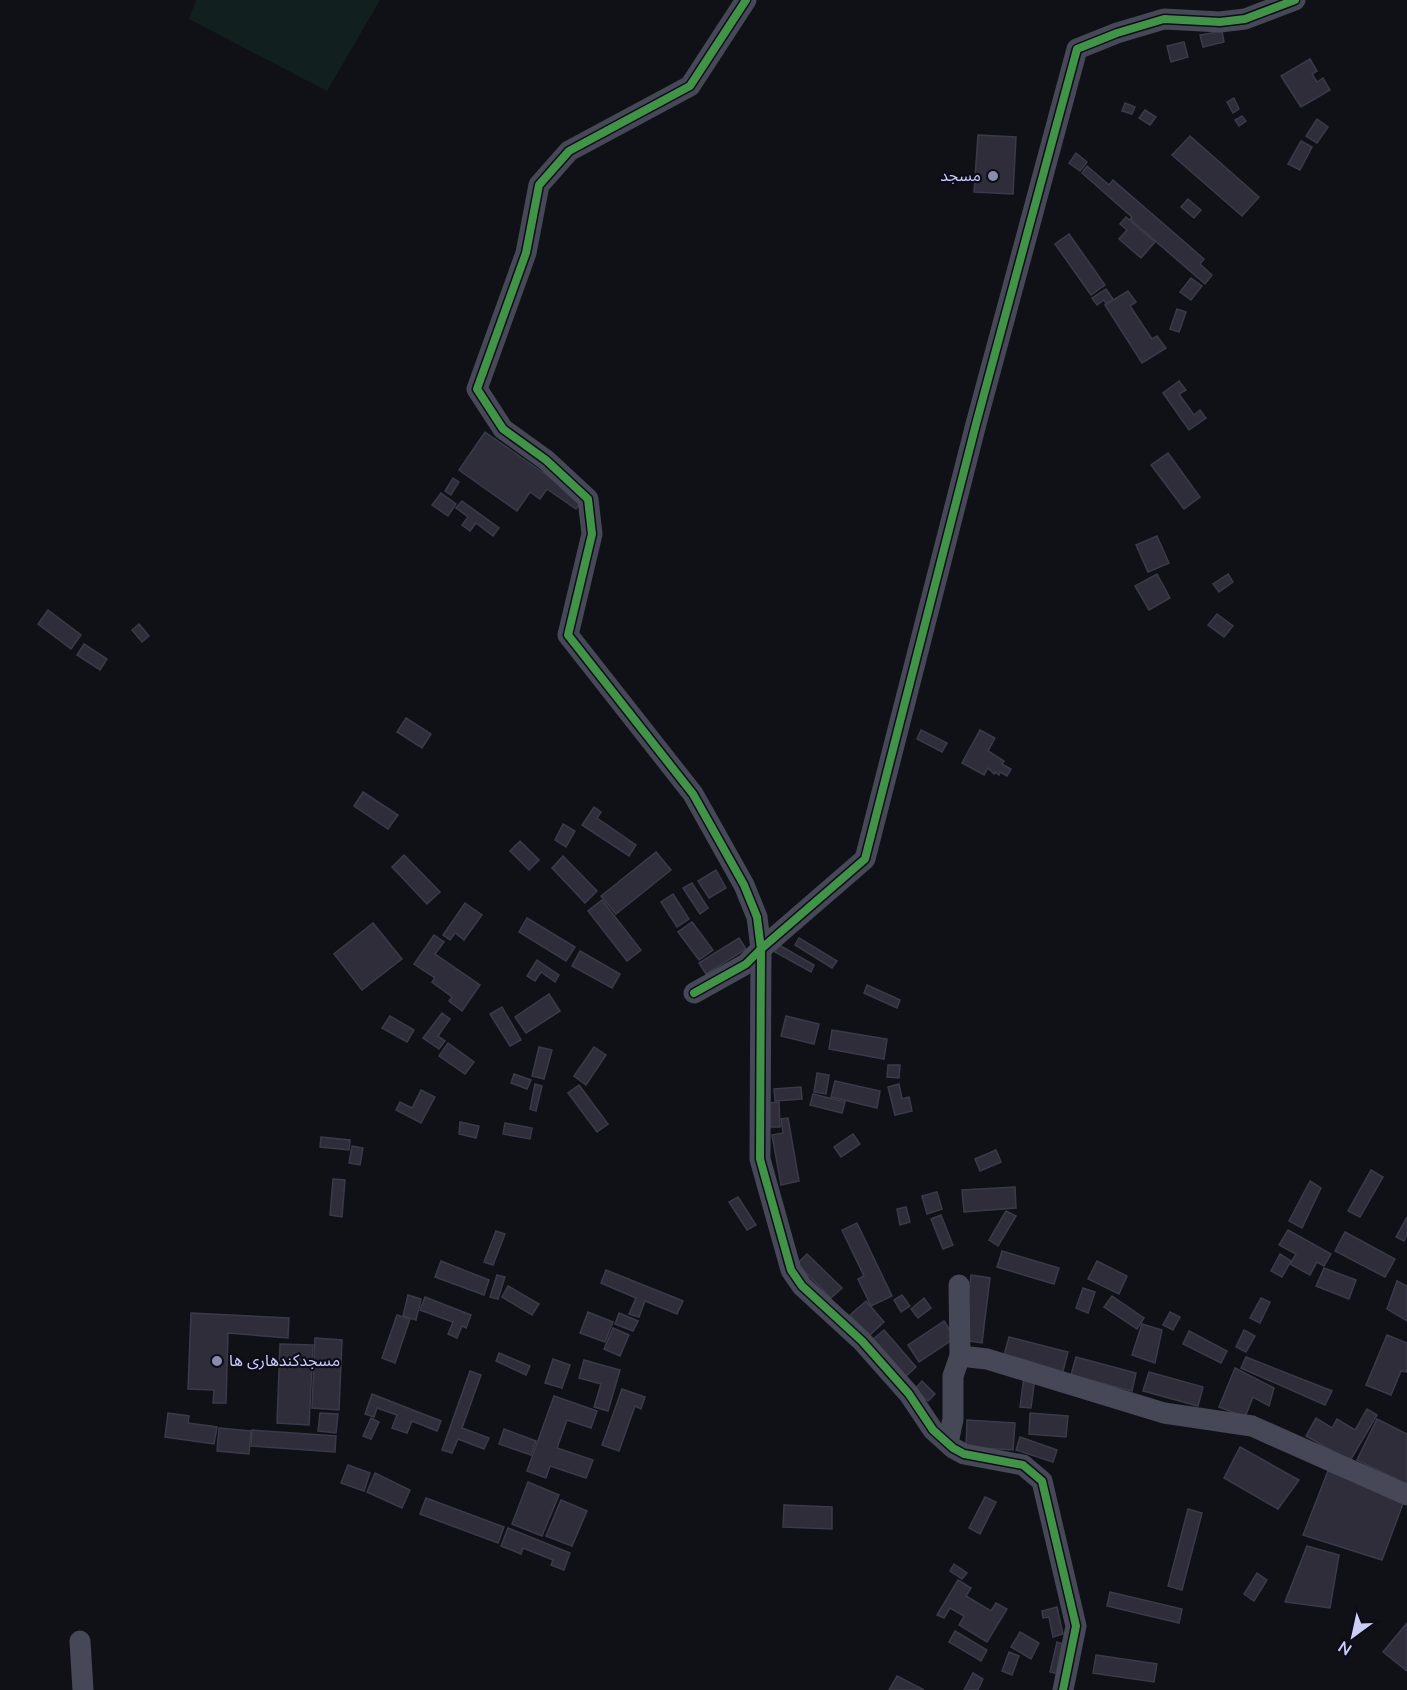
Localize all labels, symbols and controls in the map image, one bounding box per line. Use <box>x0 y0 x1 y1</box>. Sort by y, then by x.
place label: مسجد <box>940 165 981 187</box>
marker: مسجد <box>986 169 1000 183</box>
place label: مسجدکندهاری ها <box>229 1350 340 1372</box>
marker: مسجدکندهاری ها <box>210 1354 224 1368</box>
north arrow <box>1323 1606 1383 1666</box>
text: N <box>1334 1635 1356 1660</box>

